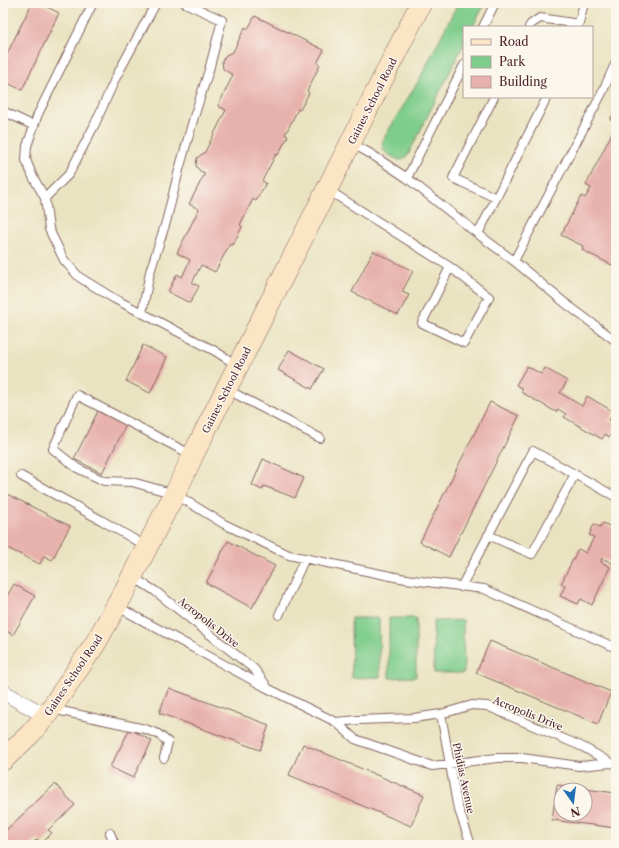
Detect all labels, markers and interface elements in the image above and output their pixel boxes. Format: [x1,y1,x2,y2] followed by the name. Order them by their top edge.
[463,26,593,98] legend
[499,34,529,49] text: Road
[499,54,526,69] text: Park
[345,56,400,147] street label: Gaines School Road
[499,74,547,89] text: Building
[199,345,254,436] street label: Gaines School Road
[175,594,242,651] street label: Acropolis Drive
[41,632,105,718] street label: Gaines School Road
[490,693,565,734] street label: Acropolis Drive
[450,741,477,815] street label: Phidias Avenue
[553,782,593,822] north arrow
[569,804,582,820] text: N

